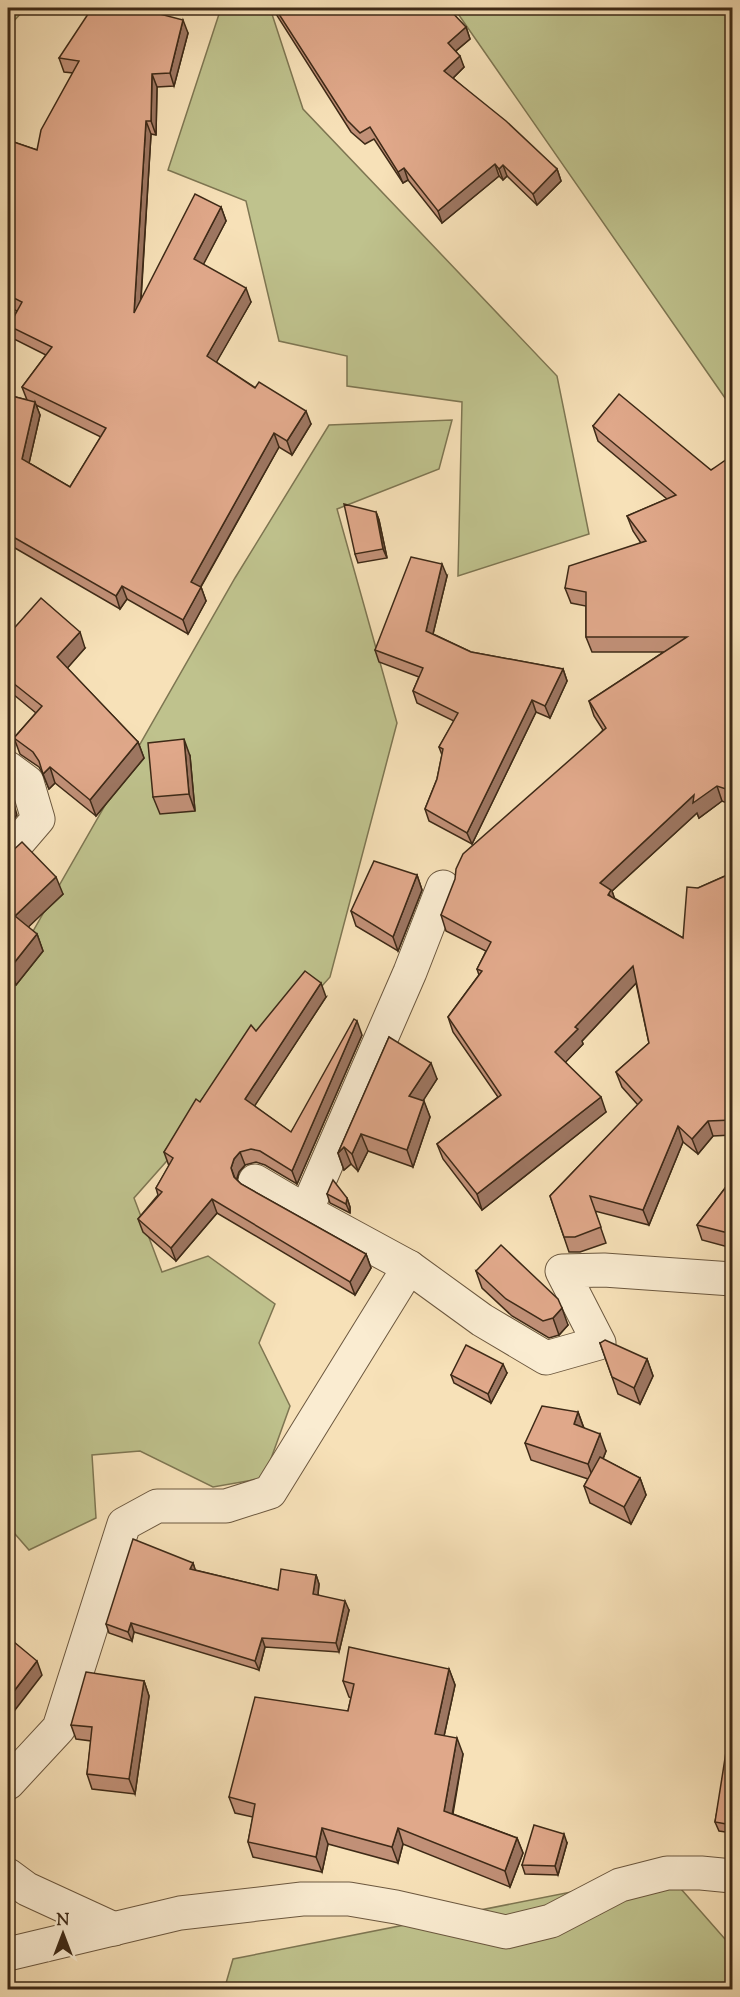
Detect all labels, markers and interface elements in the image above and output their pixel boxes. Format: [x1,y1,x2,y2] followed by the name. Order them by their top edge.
[33,1904,93,1964] north arrow
[57,1910,70,1933] text: N

